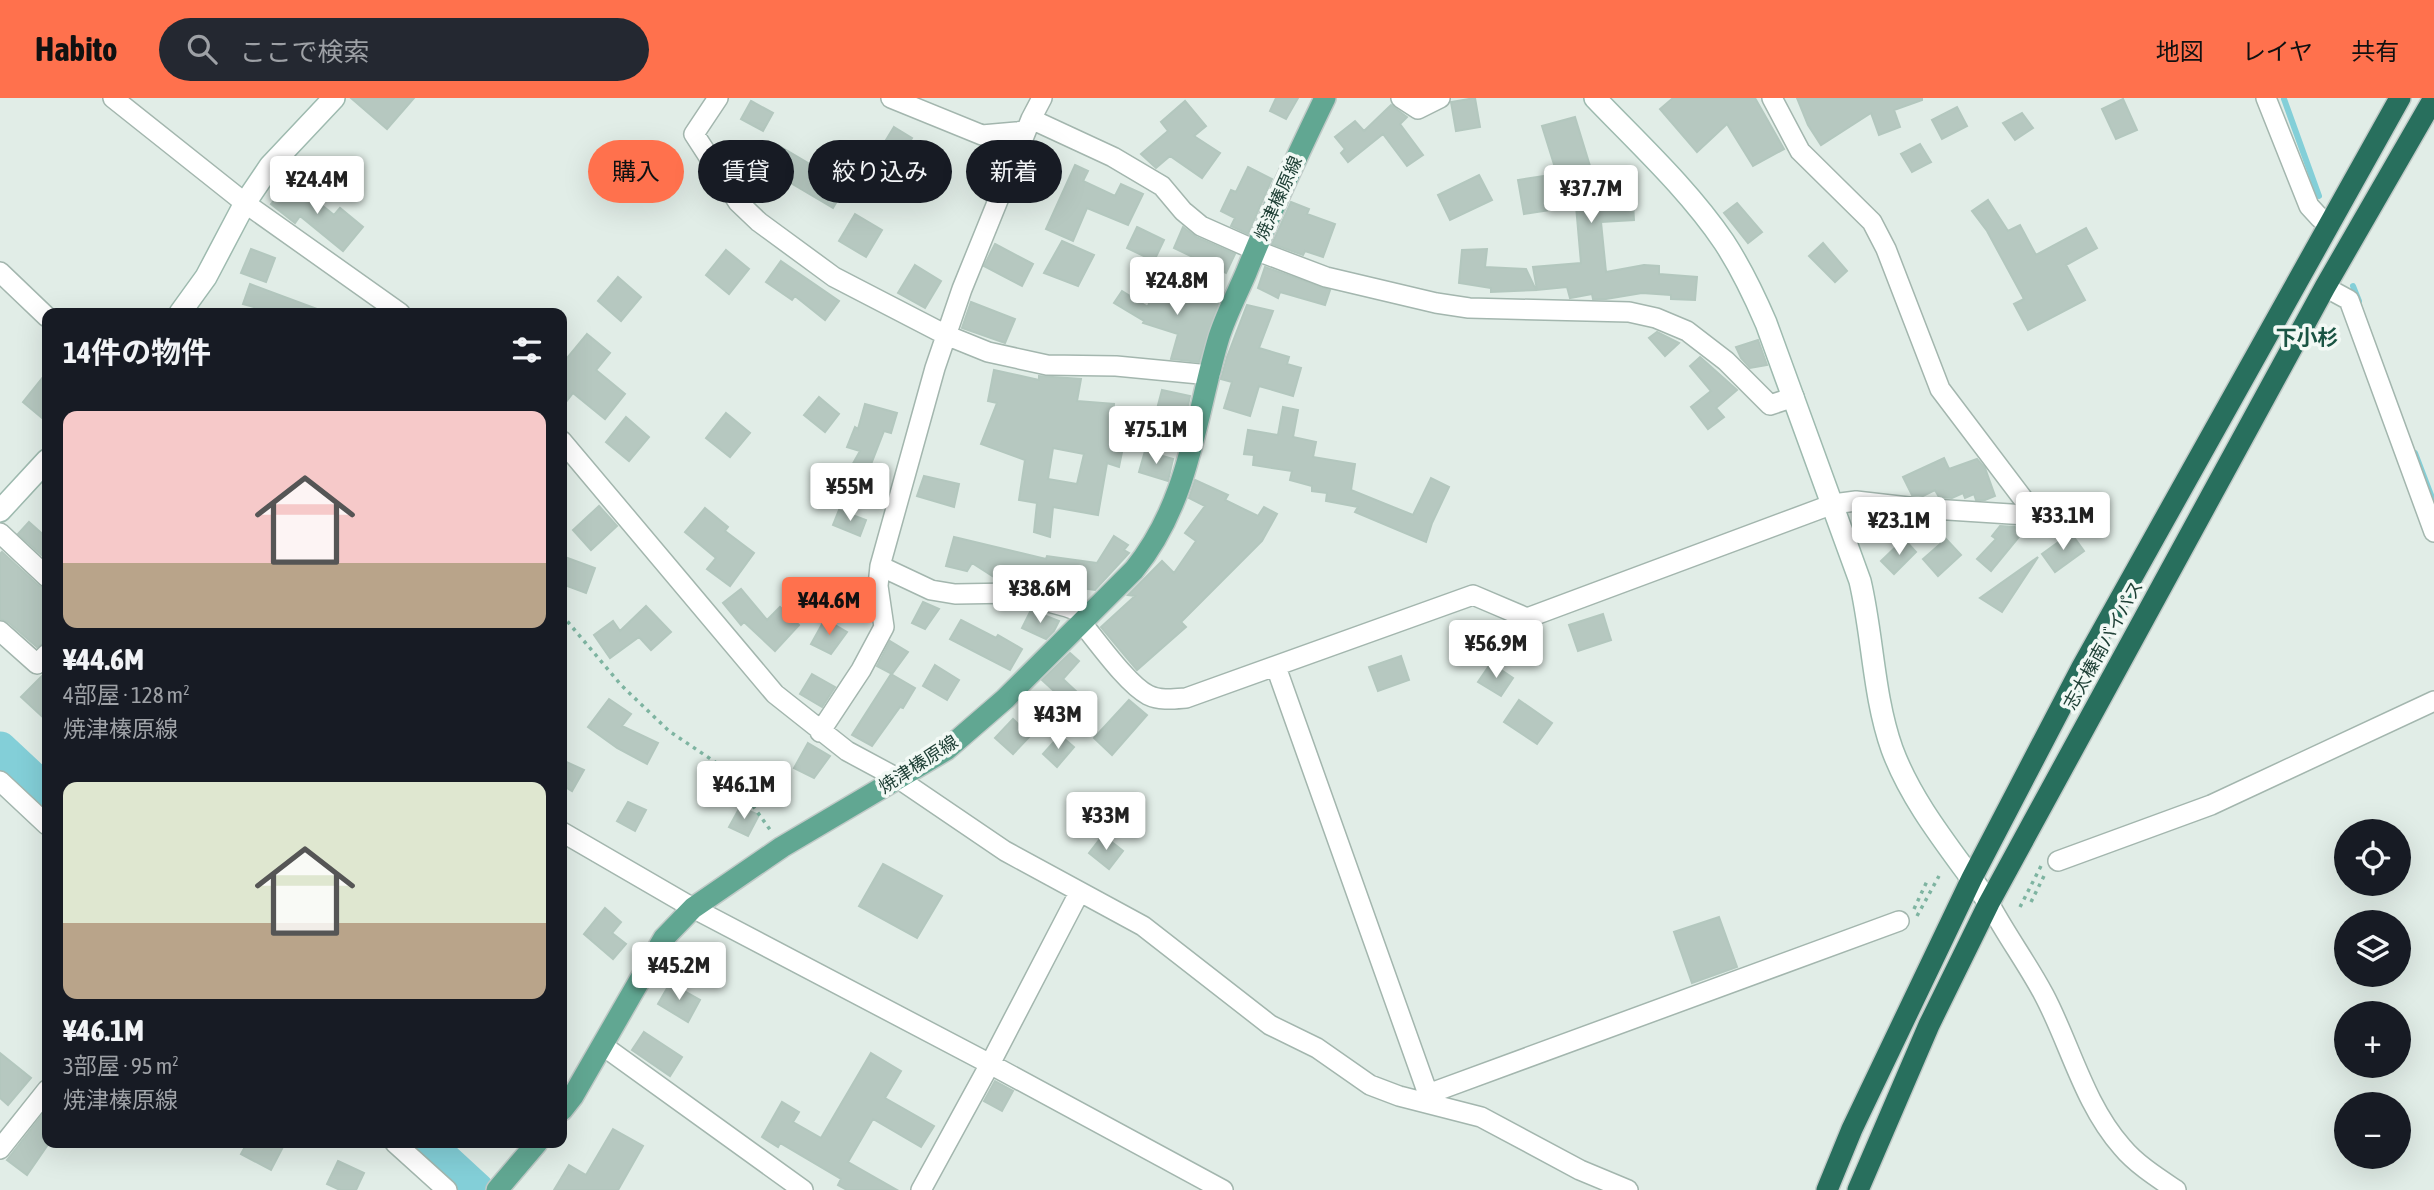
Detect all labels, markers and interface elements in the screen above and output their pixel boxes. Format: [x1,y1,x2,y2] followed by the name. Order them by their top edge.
[159,18,649,81] search box
[35,30,117,68] text: Habito
[183,30,221,68] icon: search
[239,37,369,67] text: ここで検索
[2156,38,2204,65] text: 地図
[2242,38,2313,65] text: レイヤ
[2351,38,2399,65] text: 共有
[588,140,684,203] chip: 購入
[698,140,794,203] chip: 賃貸
[808,140,952,203] chip: 絞り込み
[966,140,1062,203] chip: 新着
[1250,153,1306,243] street label: 焼津榛原線
[260,156,374,216] pin: ¥24.4M
[286,166,348,192] text: ¥24.4M
[1534,166,1648,225] pin: ¥37.7M
[1560,175,1622,201] text: ¥37.7M
[1120,258,1234,317] pin: ¥24.8M
[1146,267,1208,293] text: ¥24.8M
[2276,325,2339,349] district label: 下小杉
[508,331,546,369] icon: filters
[63,335,211,369] text: 14件の物件
[1099,406,1213,466] pin: ¥75.1M
[1125,416,1187,442] text: ¥75.1M
[242,457,368,583] icon: home
[809,464,891,523] pin: ¥55M
[826,473,874,499] text: ¥55M
[2006,492,2120,552] pin: ¥33.1M
[1842,498,1956,557] pin: ¥23.1M
[2032,502,2094,528] text: ¥33.1M
[1868,507,1930,533] text: ¥23.1M
[983,566,1097,625] pin: ¥38.6M
[1009,575,1071,601] text: ¥38.6M
[2059,577,2147,713] street label: 志太榛南バイパス
[772,578,886,637] pin: ¥44.6M
[798,587,860,613] text: ¥44.6M
[1439,620,1553,680] pin: ¥56.9M
[1465,630,1527,656] text: ¥56.9M
[63,642,144,676] text: ¥44.6M
[63,682,190,708] text: 4部屋 · 128 m²
[1017,692,1099,751] pin: ¥43M
[1034,701,1082,727] text: ¥43M
[63,716,178,742] text: 焼津榛原線
[875,731,961,797] street label: 焼津榛原線
[687,762,801,821] pin: ¥46.1M
[713,771,775,797] text: ¥46.1M
[1065,792,1147,852] pin: ¥33M
[1082,802,1130,828] text: ¥33M
[2334,819,2411,1169] map controls
[2334,819,2411,896] button: locate
[242,828,368,954] icon: home
[2334,910,2411,987] button: layers
[622,942,736,1002] pin: ¥45.2M
[648,952,710,978] text: ¥45.2M
[2334,1001,2411,1078] button: +
[63,1013,144,1047] text: ¥46.1M
[63,1053,179,1079] text: 3部屋 · 95 m²
[63,1087,178,1113] text: 焼津榛原線
[2334,1092,2411,1169] button: −

